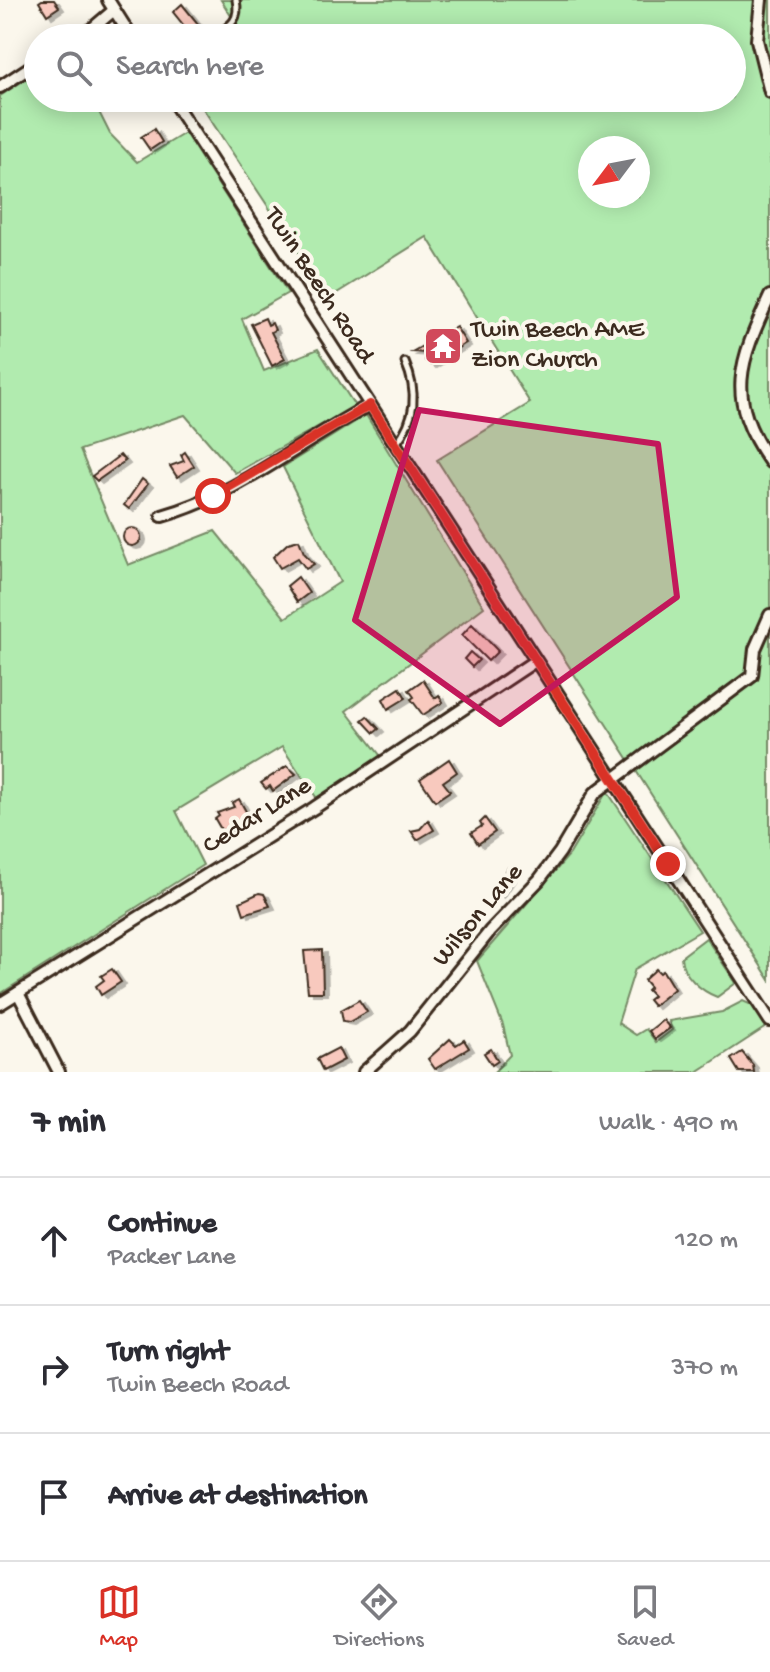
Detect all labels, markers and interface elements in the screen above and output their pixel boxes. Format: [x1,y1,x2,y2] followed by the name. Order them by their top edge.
[24,24,746,112] search box
[52,46,96,90] icon: search
[116,51,264,86] text: Search here
[578,136,650,208] north arrow
[255,200,381,371] street label: Twin Beech Road
[469,316,645,377] place label: Twin Beech AME Zion Church
[422,325,464,367] temple icon: Twin Beech AME Zion Church
[195,478,231,514] route start
[198,771,319,863] street label: Cedar Lane
[650,846,686,882] route end
[427,858,531,974] street label: Wilson Lane
[32,1104,105,1144] text: 7 min
[599,1109,738,1140] text: Walk · 490 m
[108,1208,217,1243] text: Continue
[32,1219,76,1263] icon: ahead
[675,1226,738,1257] text: 120 m
[108,1243,236,1274] text: Packer Lane
[108,1336,228,1371] text: Turn right
[32,1347,76,1391] icon: right
[672,1354,738,1385] text: 370 m
[108,1371,288,1402] text: Twin Beech Road
[32,1475,76,1519] icon: arrive
[108,1480,368,1515] text: Arrive at destination
[97,1580,141,1654] tab: Map
[334,1580,424,1654] tab: Directions
[617,1580,673,1654] tab: Saved

